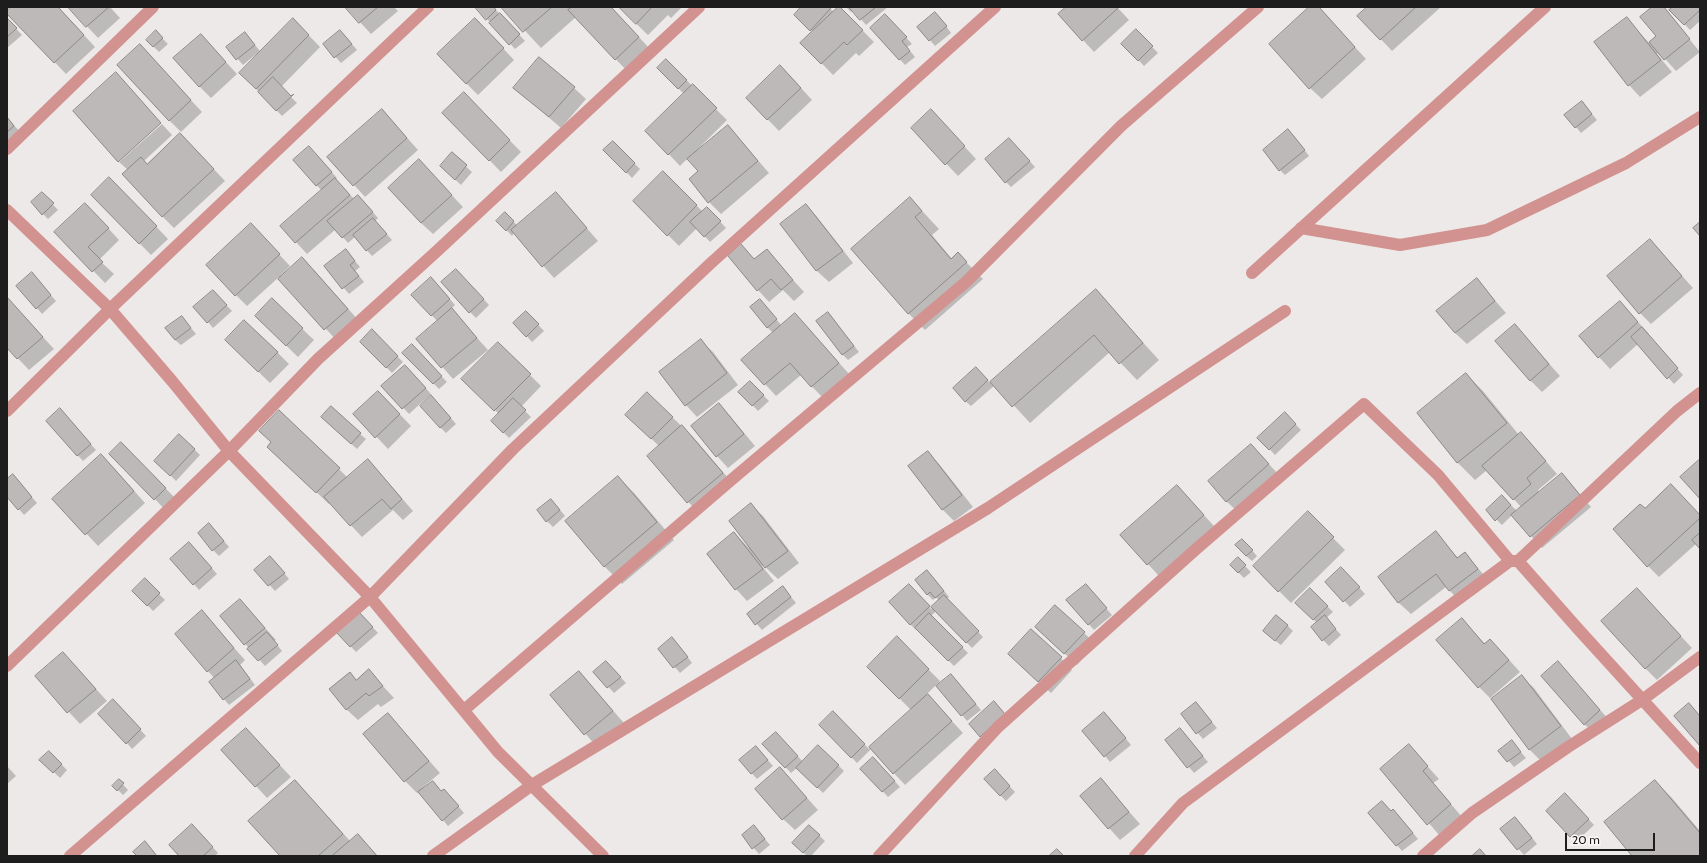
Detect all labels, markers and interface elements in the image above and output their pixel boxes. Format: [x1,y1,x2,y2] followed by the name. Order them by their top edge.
[1567,825,1657,851] scale bar
[1572,832,1600,847] text: 20 m

